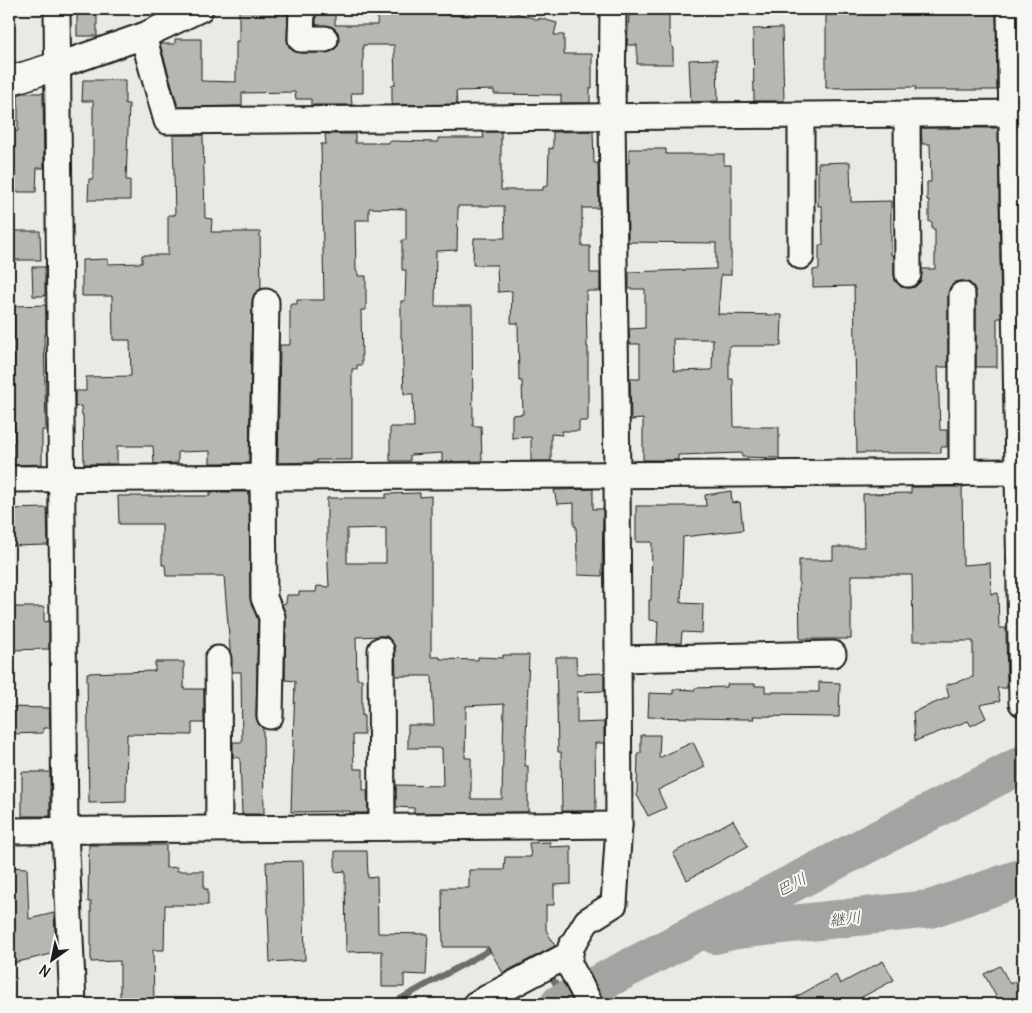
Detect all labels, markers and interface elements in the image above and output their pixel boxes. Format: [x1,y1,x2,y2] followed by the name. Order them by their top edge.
[772,868,810,900] water label: 巴川
[828,906,862,930] water label: 継川
[28,936,78,986] north arrow
[36,961,54,981] text: N

